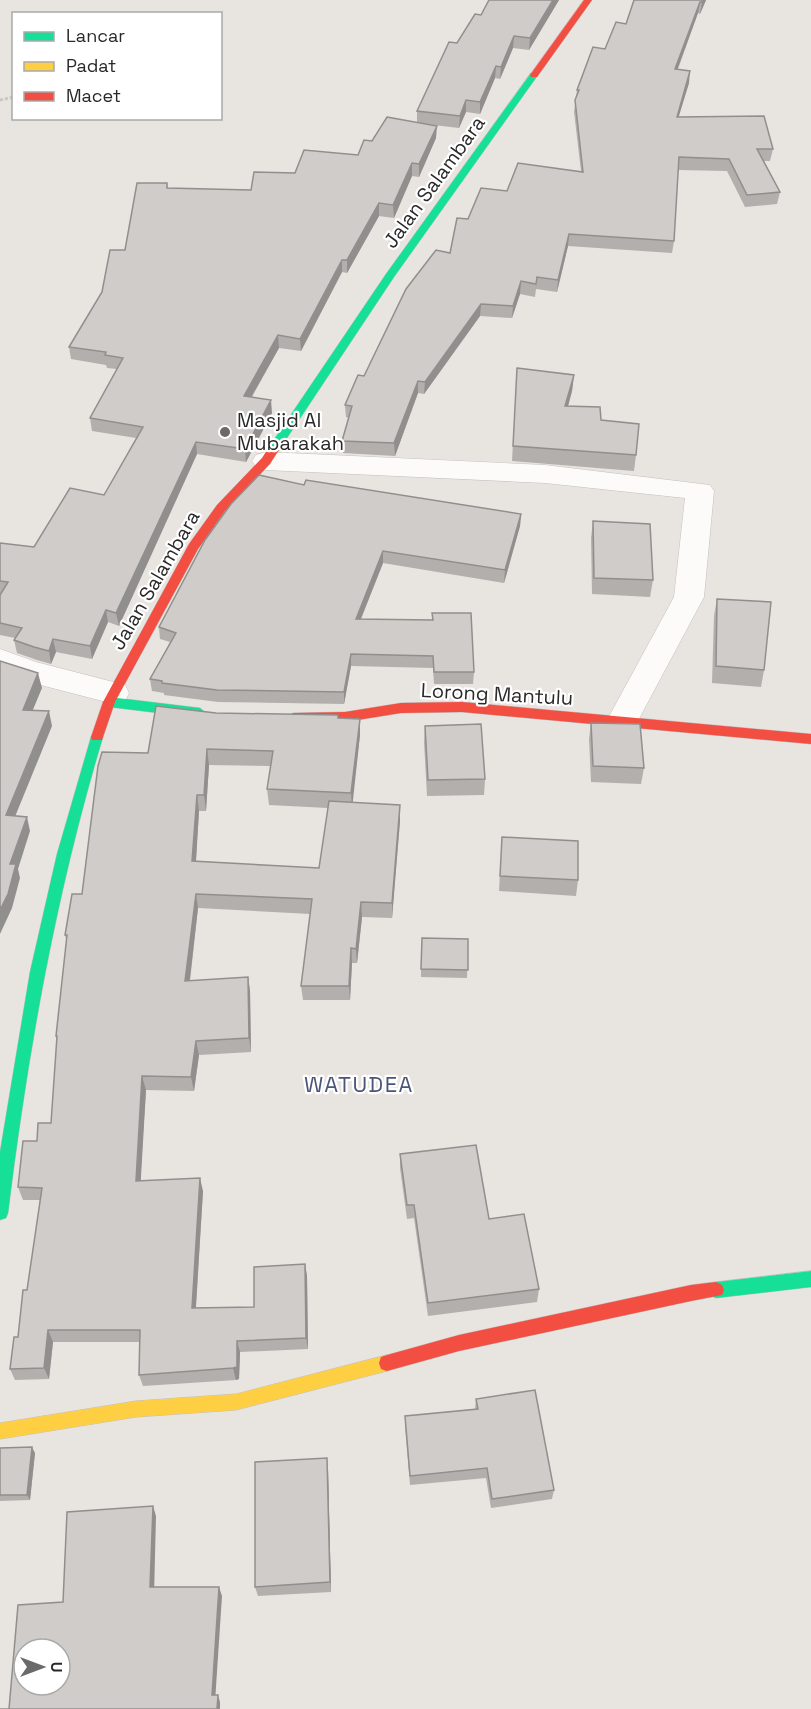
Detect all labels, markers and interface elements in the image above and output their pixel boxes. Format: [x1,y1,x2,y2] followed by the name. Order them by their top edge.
[12,12,222,120] legend
[66,24,125,47] text: Lancar
[66,54,116,77] text: Padat
[66,84,121,107] text: Macet
[377,111,491,253] street label: Jalan Salambara
[237,407,344,456] place label: Masjid Al Mubarakah
[218,425,232,439] marker: Masjid Al Mubarakah
[104,505,206,655] street label: Jalan Salambara
[420,677,574,711] street label: Lorong Mantulu
[304,1070,414,1098] district label: WATUDEA
[12,1637,72,1697] north arrow
[46,1662,67,1672] text: U

